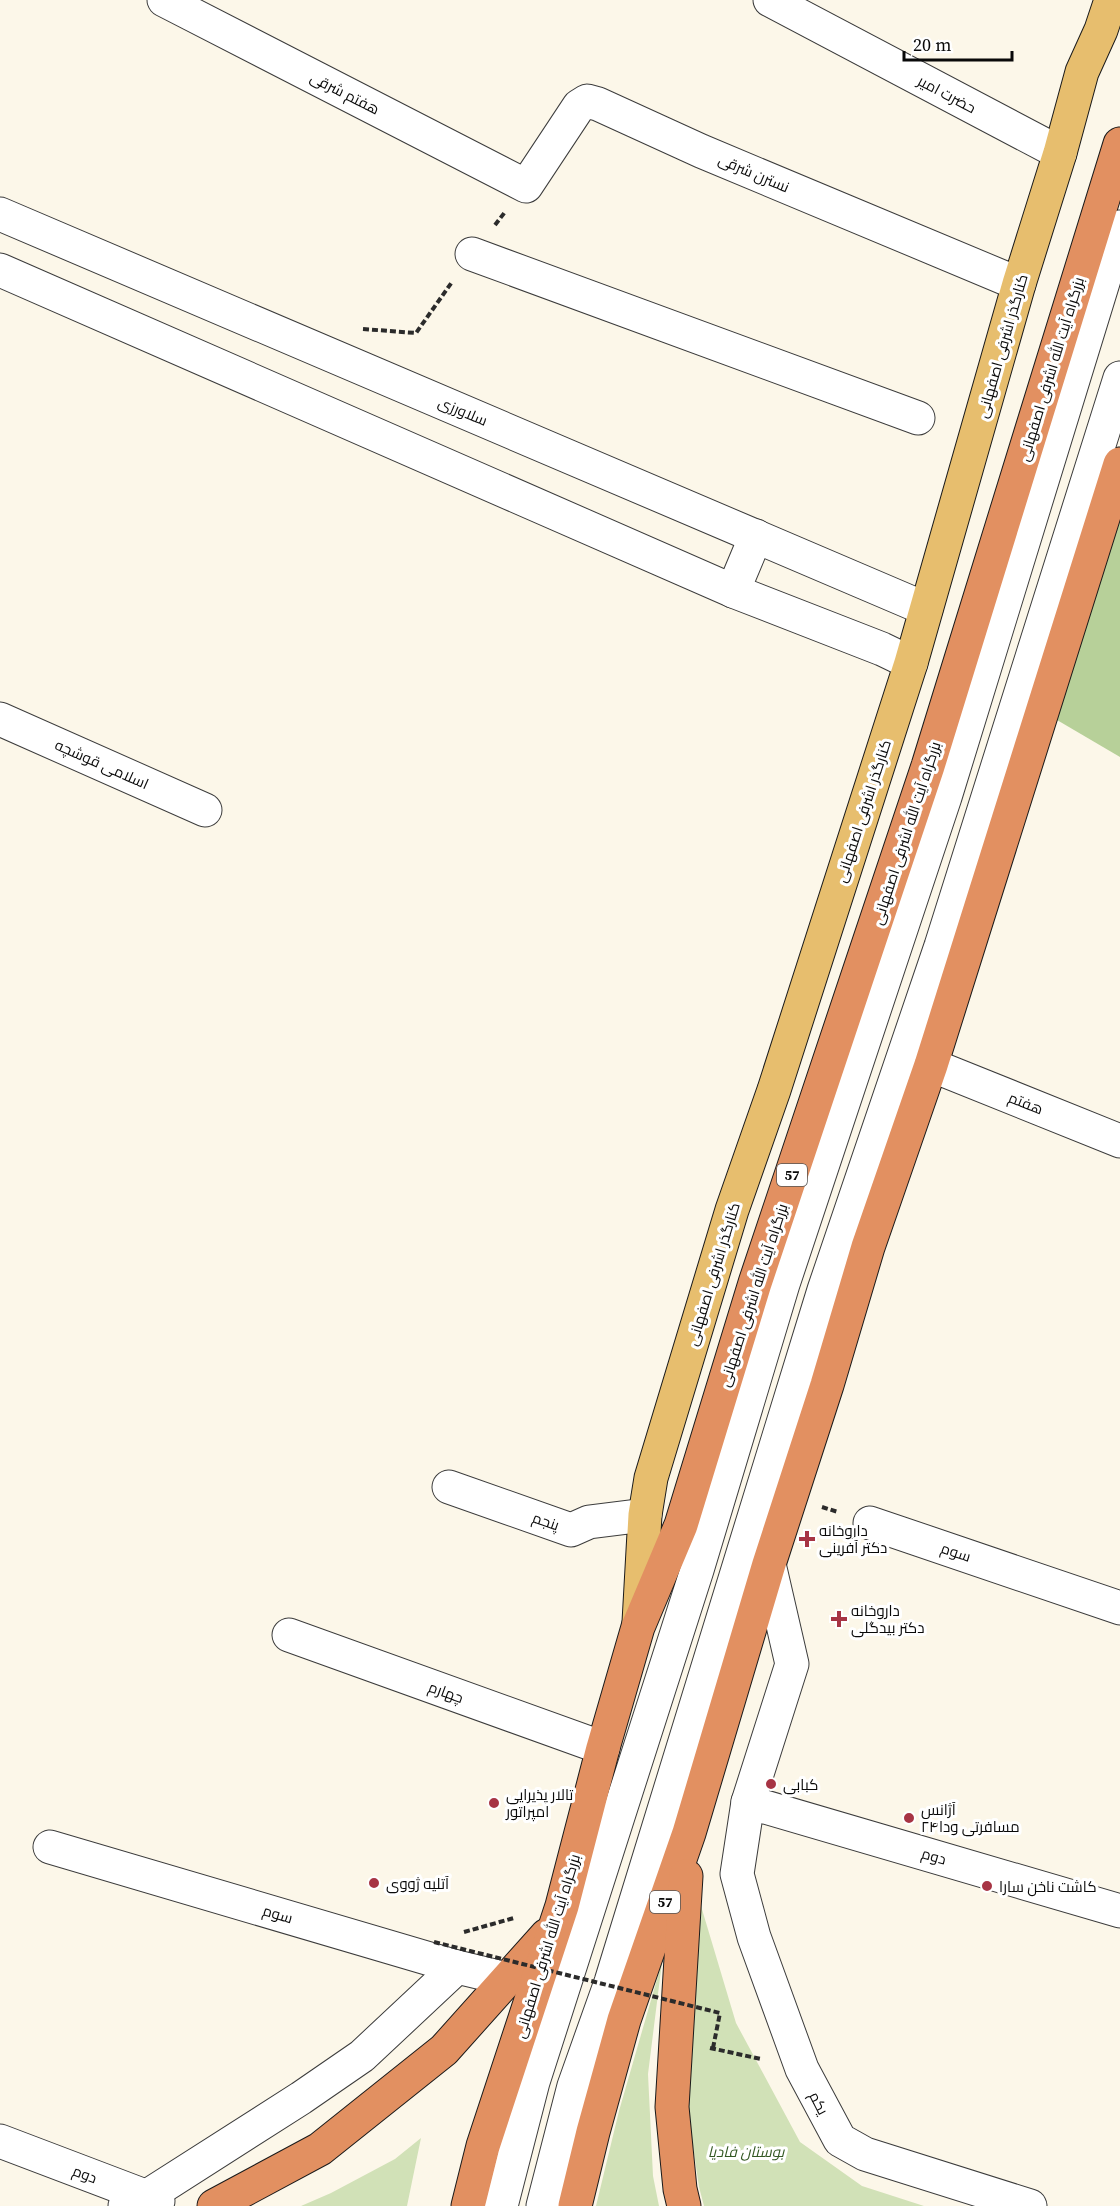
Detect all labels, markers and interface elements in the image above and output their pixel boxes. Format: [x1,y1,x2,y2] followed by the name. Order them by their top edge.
[904,24,1012,62] scale bar
[913,32,951,57] text: 20 m
[307,67,383,119] street label: هفتم شرقی
[913,69,980,118] street label: حضرت امیر
[715,149,793,197] street label: نسترن شرقی
[971,272,1033,420] street label: کنارگذر اشرفی اصفهانی
[1013,274,1089,464] street label: بزرگراه آیت الله اشرفی اصفهانی
[435,391,491,431] street label: سلاورزی
[52,734,152,794] street label: اسلامی قوشچه
[830,737,896,885] street label: کنارگذر اشرفی اصفهانی
[866,739,946,927] street label: بزرگراه آیت الله اشرفی اصفهانی
[1005,1087,1047,1119] street label: هفتم
[777,1164,807,1186] road number: 57
[681,1200,745,1348] street label: کنارگذر اشرفی اصفهانی
[713,1201,793,1389] street label: بزرگراه آیت الله اشرفی اصفهانی
[530,1507,562,1535] street label: پنجم
[819,1520,887,1558] place label: داروخانه دکتر آفرینی
[800,1532,814,1546] marker: داروخانه دکتر آفرینی
[938,1537,974,1567] street label: سوم
[851,1600,924,1638] place label: داروخانه دکتر بیدگلی
[832,1612,846,1626] marker: داروخانه دکتر بیدگلی
[425,1676,467,1708] street label: چهارم
[783,1774,818,1795] place label: کبابی
[764,1777,778,1791] marker: کبابی
[505,1784,573,1822] place label: تالار پذیرایی امپراتور
[487,1796,501,1810] marker: تالار پذیرایی امپراتور
[921,1799,1020,1837] place label: آژانس مسافرتی ودا۲۴
[902,1811,916,1825] marker: آژانس مسافرتی ودا۲۴
[919,1842,949,1870] street label: دوم
[509,1851,585,2041] street label: بزرگراه آیت الله اشرفی اصفهانی
[386,1873,449,1894] place label: آتلیه ژووی
[367,1876,381,1890] marker: آتلیه ژووی
[999,1876,1097,1897] place label: کاشت ناخن سارا
[980,1879,994,1893] marker: کاشت ناخن سارا
[650,1891,680,1913] road number: 57
[260,1900,296,1928] street label: سوم
[804,2088,834,2118] street label: یکم
[708,2141,785,2162] park label: بوستان فادیا
[70,2160,100,2188] street label: دوم

